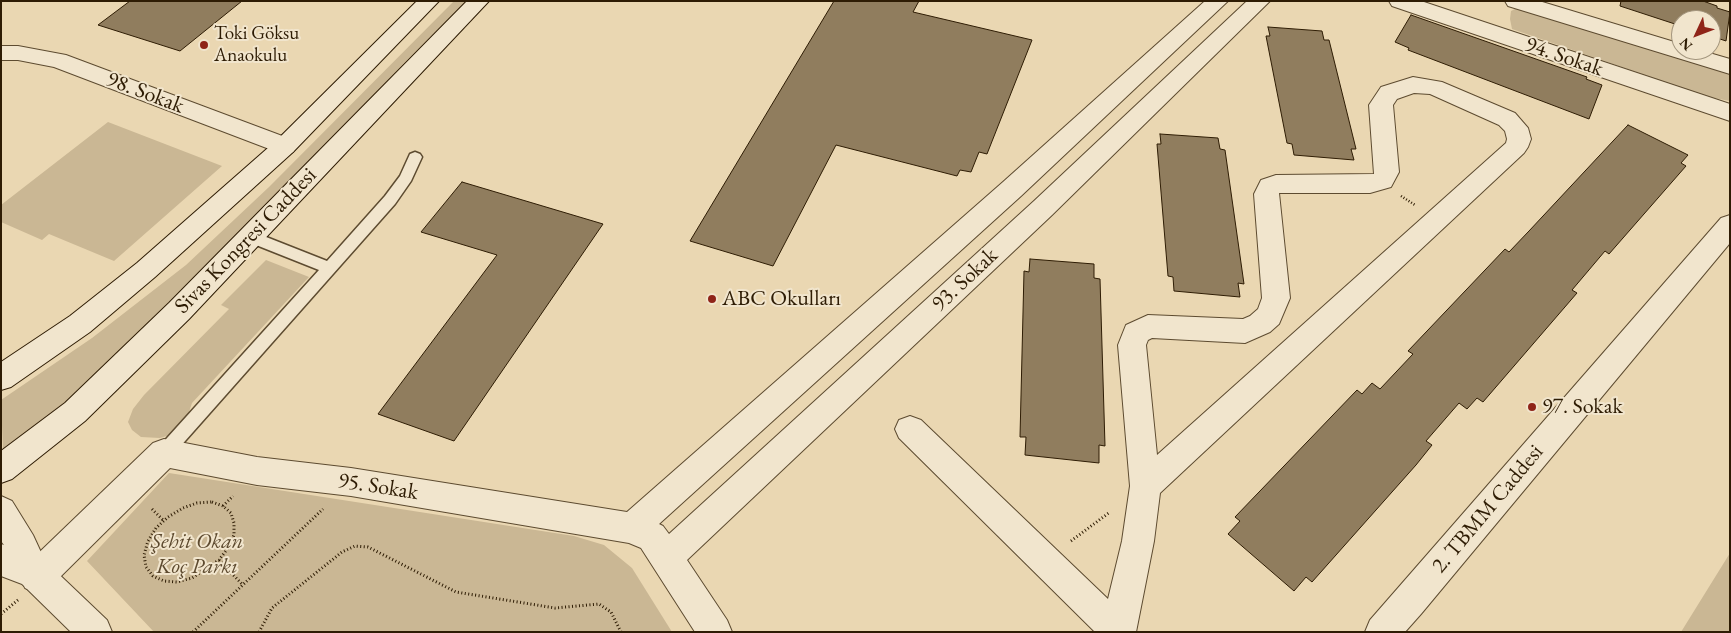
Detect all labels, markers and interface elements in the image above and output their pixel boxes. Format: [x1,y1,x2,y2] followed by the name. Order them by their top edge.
[1671,10,1721,60] north arrow
[214,23,299,67] place label: Toki Göksu Anaokulu
[1522,31,1606,83] street label: 94. Sokak
[1675,34,1696,55] text: N
[198,39,210,51] marker: Toki Göksu Anaokulu
[103,66,187,120] street label: 98. Sokak
[170,162,322,320] street label: Sivas Kongresi Caddesi
[926,243,1004,317] street label: 93. Sokak
[722,286,841,312] place label: ABC Okulları
[706,293,718,305] marker: ABC Okulları
[1542,394,1623,420] place label: 97. Sokak
[1526,401,1538,413] marker: 97. Sokak
[1427,439,1549,579] street label: 2. TBMM Caddesi
[336,468,420,506] street label: 95. Sokak
[151,529,243,580] park label: Şehit Okan Koç Parkı

